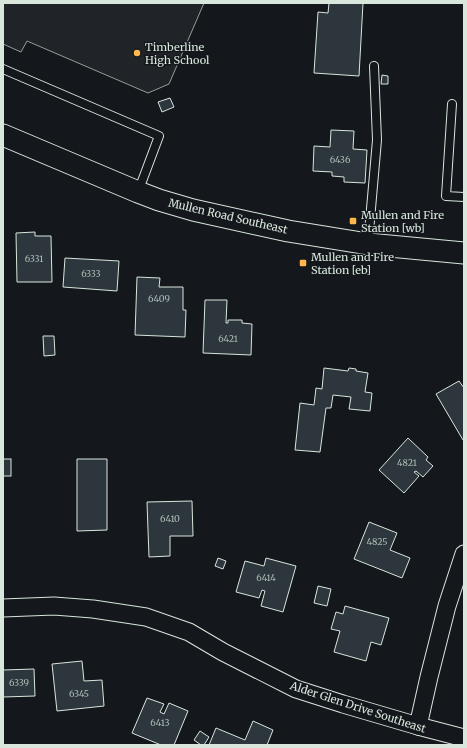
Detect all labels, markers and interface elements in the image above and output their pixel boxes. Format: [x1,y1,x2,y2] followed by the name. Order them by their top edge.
[145,40,210,67] place label: Timberline High School
[132,48,142,58] marker: Timberline High School
[330,154,351,165] house number: 6436
[167,195,290,237] street label: Mullen Road Southeast
[361,208,444,235] place label: Mullen and Fire Station [wb]
[348,216,358,226] marker: Mullen and Fire Station [wb]
[311,250,394,277] place label: Mullen and Fire Station [eb]
[25,253,43,264] house number: 6331
[298,258,308,268] marker: Mullen and Fire Station [eb]
[81,268,101,279] house number: 6333
[148,293,170,304] house number: 6409
[218,333,238,344] house number: 6421
[397,457,417,468] house number: 4821
[160,513,180,524] house number: 6410
[367,536,388,547] house number: 4825
[256,572,276,583] house number: 6414
[9,677,29,688] house number: 6339
[287,678,428,736] street label: Alder Glen Drive Southeast
[69,688,89,699] house number: 6345
[150,717,170,728] house number: 6413

